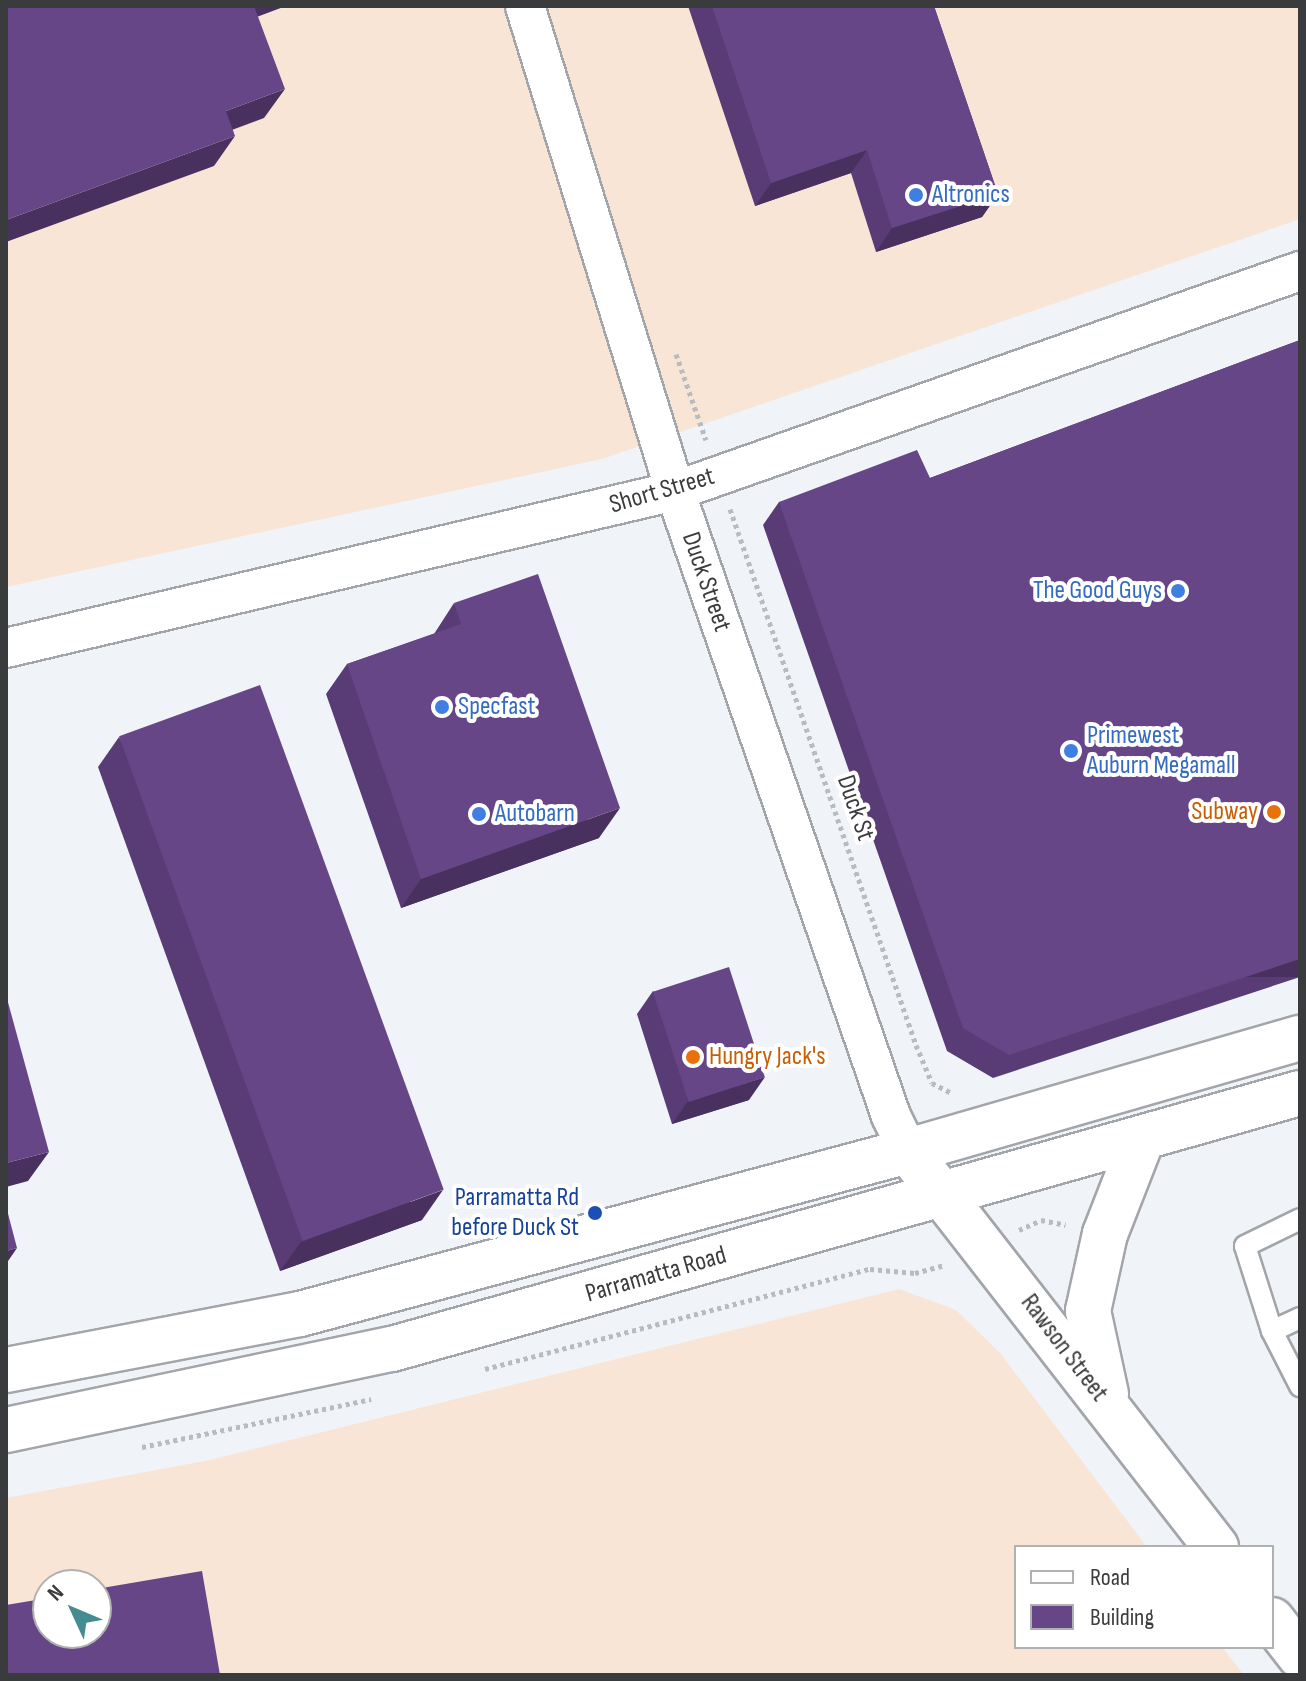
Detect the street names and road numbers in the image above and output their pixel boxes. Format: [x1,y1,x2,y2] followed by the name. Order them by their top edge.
[606,461,718,521] street label: Short Street
[674,528,738,636] street label: Duck Street
[829,771,881,845] street label: Duck St
[582,1240,730,1310] street label: Parramatta Road
[1014,1288,1114,1408] street label: Rawson Street

